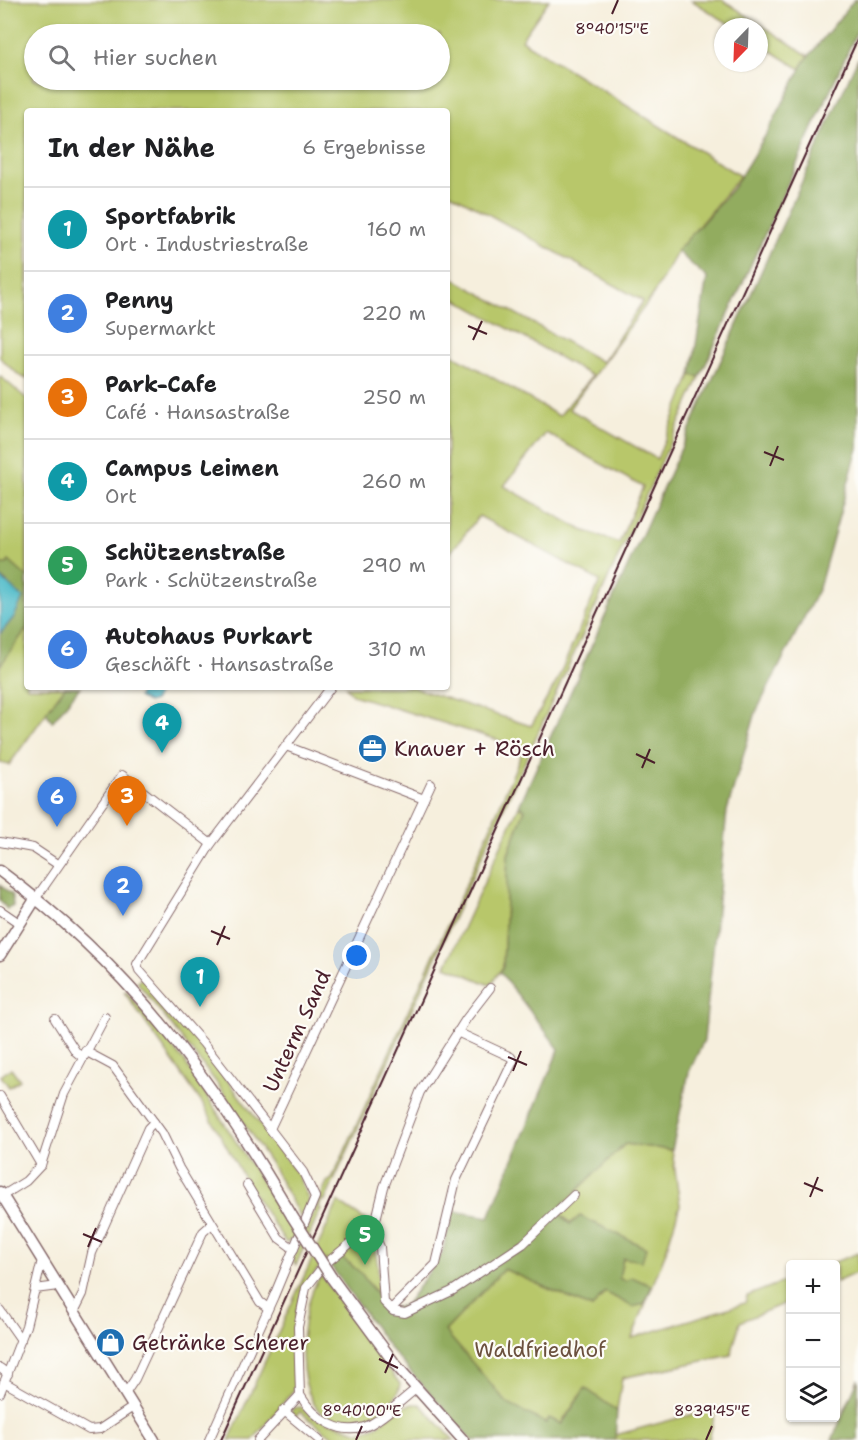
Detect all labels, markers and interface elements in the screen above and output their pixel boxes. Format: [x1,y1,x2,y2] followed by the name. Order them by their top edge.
[714,18,768,72] north arrow
[575,19,649,39] text: 8°40'15"E
[24,24,450,90] search box
[45,41,78,74] icon: search
[93,43,218,72] text: Hier suchen
[48,130,215,165] text: In der Nähe
[302,134,426,160] text: 6 Ergebnisse
[105,202,236,231] text: Sportfabrik
[63,216,72,242] text: 1
[367,216,426,242] text: 160 m
[105,231,309,257] text: Ort · Industriestraße
[105,286,173,315] text: Penny
[61,300,75,326] text: 2
[362,300,426,326] text: 220 m
[105,315,216,341] text: Supermarkt
[105,370,217,399] text: Park-Cafe
[61,384,75,410] text: 3
[362,384,426,410] text: 250 m
[105,399,290,425] text: Café · Hansastraße
[105,454,279,483] text: Campus Leimen
[61,468,75,494] text: 4
[361,468,426,494] text: 260 m
[105,483,137,509] text: Ort
[105,538,285,567] text: Schützenstraße
[61,552,74,578] text: 5
[361,552,426,578] text: 290 m
[105,567,318,593] text: Park · Schützenstraße
[105,622,312,651] text: Autohaus Purkart
[61,636,75,662] text: 6
[367,636,426,662] text: 310 m
[105,651,334,677] text: Geschäft · Hansastraße
[142,704,182,753] pin: 4
[357,733,389,765] office icon: Knauer + Rösch
[394,735,555,763] place label: Knauer + Rösch
[108,776,146,826] pin: 3
[38,778,76,827] pin: 6
[104,866,142,916] pin: 2
[342,941,371,970] your location
[180,958,220,1007] pin: 1
[256,965,338,1097] street label: Unterm Sand
[346,1216,385,1265] pin: 5
[786,1260,840,1422] map controls
[786,1260,840,1314] button: +
[786,1314,840,1368] button: −
[95,1327,127,1359] shop icon: Getränke Scherer
[132,1329,309,1357] place label: Getränke Scherer
[474,1336,606,1364] park label: Waldfriedhof
[786,1368,840,1422] button: layers
[322,1401,402,1421] text: 8°40'00"E
[674,1401,750,1421] text: 8°39'45"E

